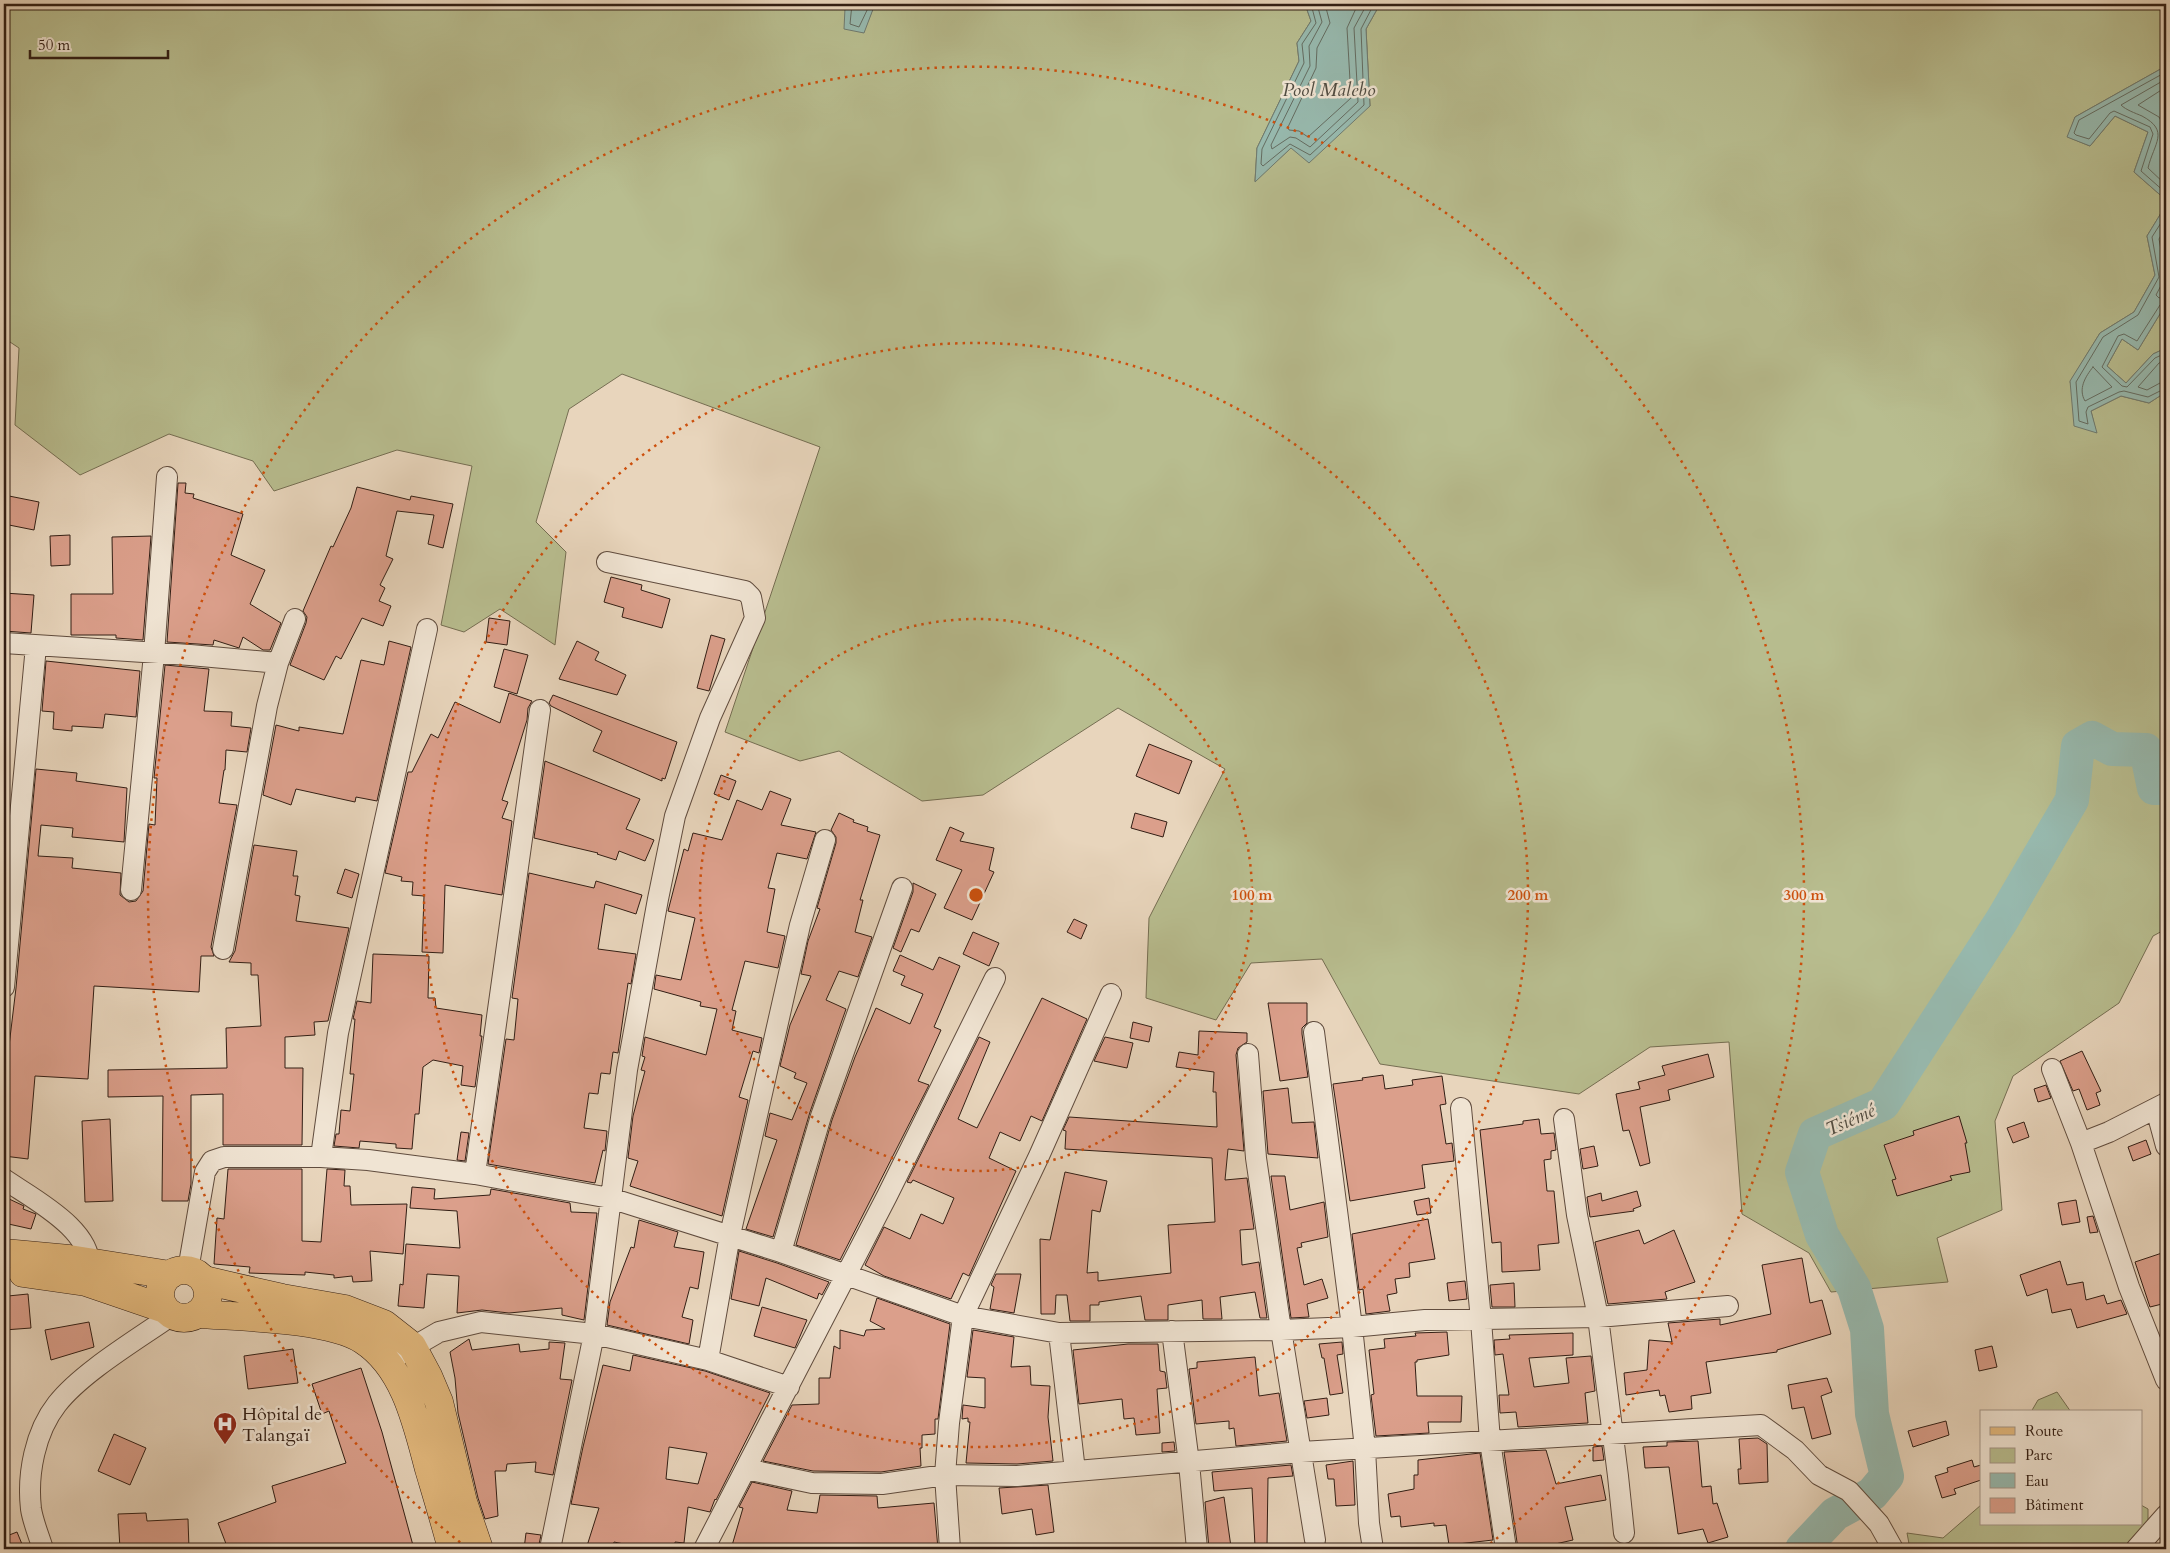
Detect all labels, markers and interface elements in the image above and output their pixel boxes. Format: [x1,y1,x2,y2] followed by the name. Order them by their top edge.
[30,28,168,60] scale bar
[38,35,70,55] text: 50 m
[1282,77,1376,103] water label: Pool Malebo
[1232,885,1273,905] text: 100 m
[1508,885,1549,905] text: 200 m
[1784,885,1825,905] text: 300 m
[967,886,985,904] centre of rings
[1821,1097,1881,1142] water label: Tsiémé
[242,1402,322,1448] place label: Hôpital de Talangaï
[1980,1410,2142,1526] legend
[212,1411,238,1445] hospital icon: Hôpital de Talangaï
[2025,1421,2063,1441] text: Route
[2025,1445,2053,1465] text: Parc
[2025,1471,2049,1491] text: Eau
[2025,1495,2084,1515] text: Bâtiment

